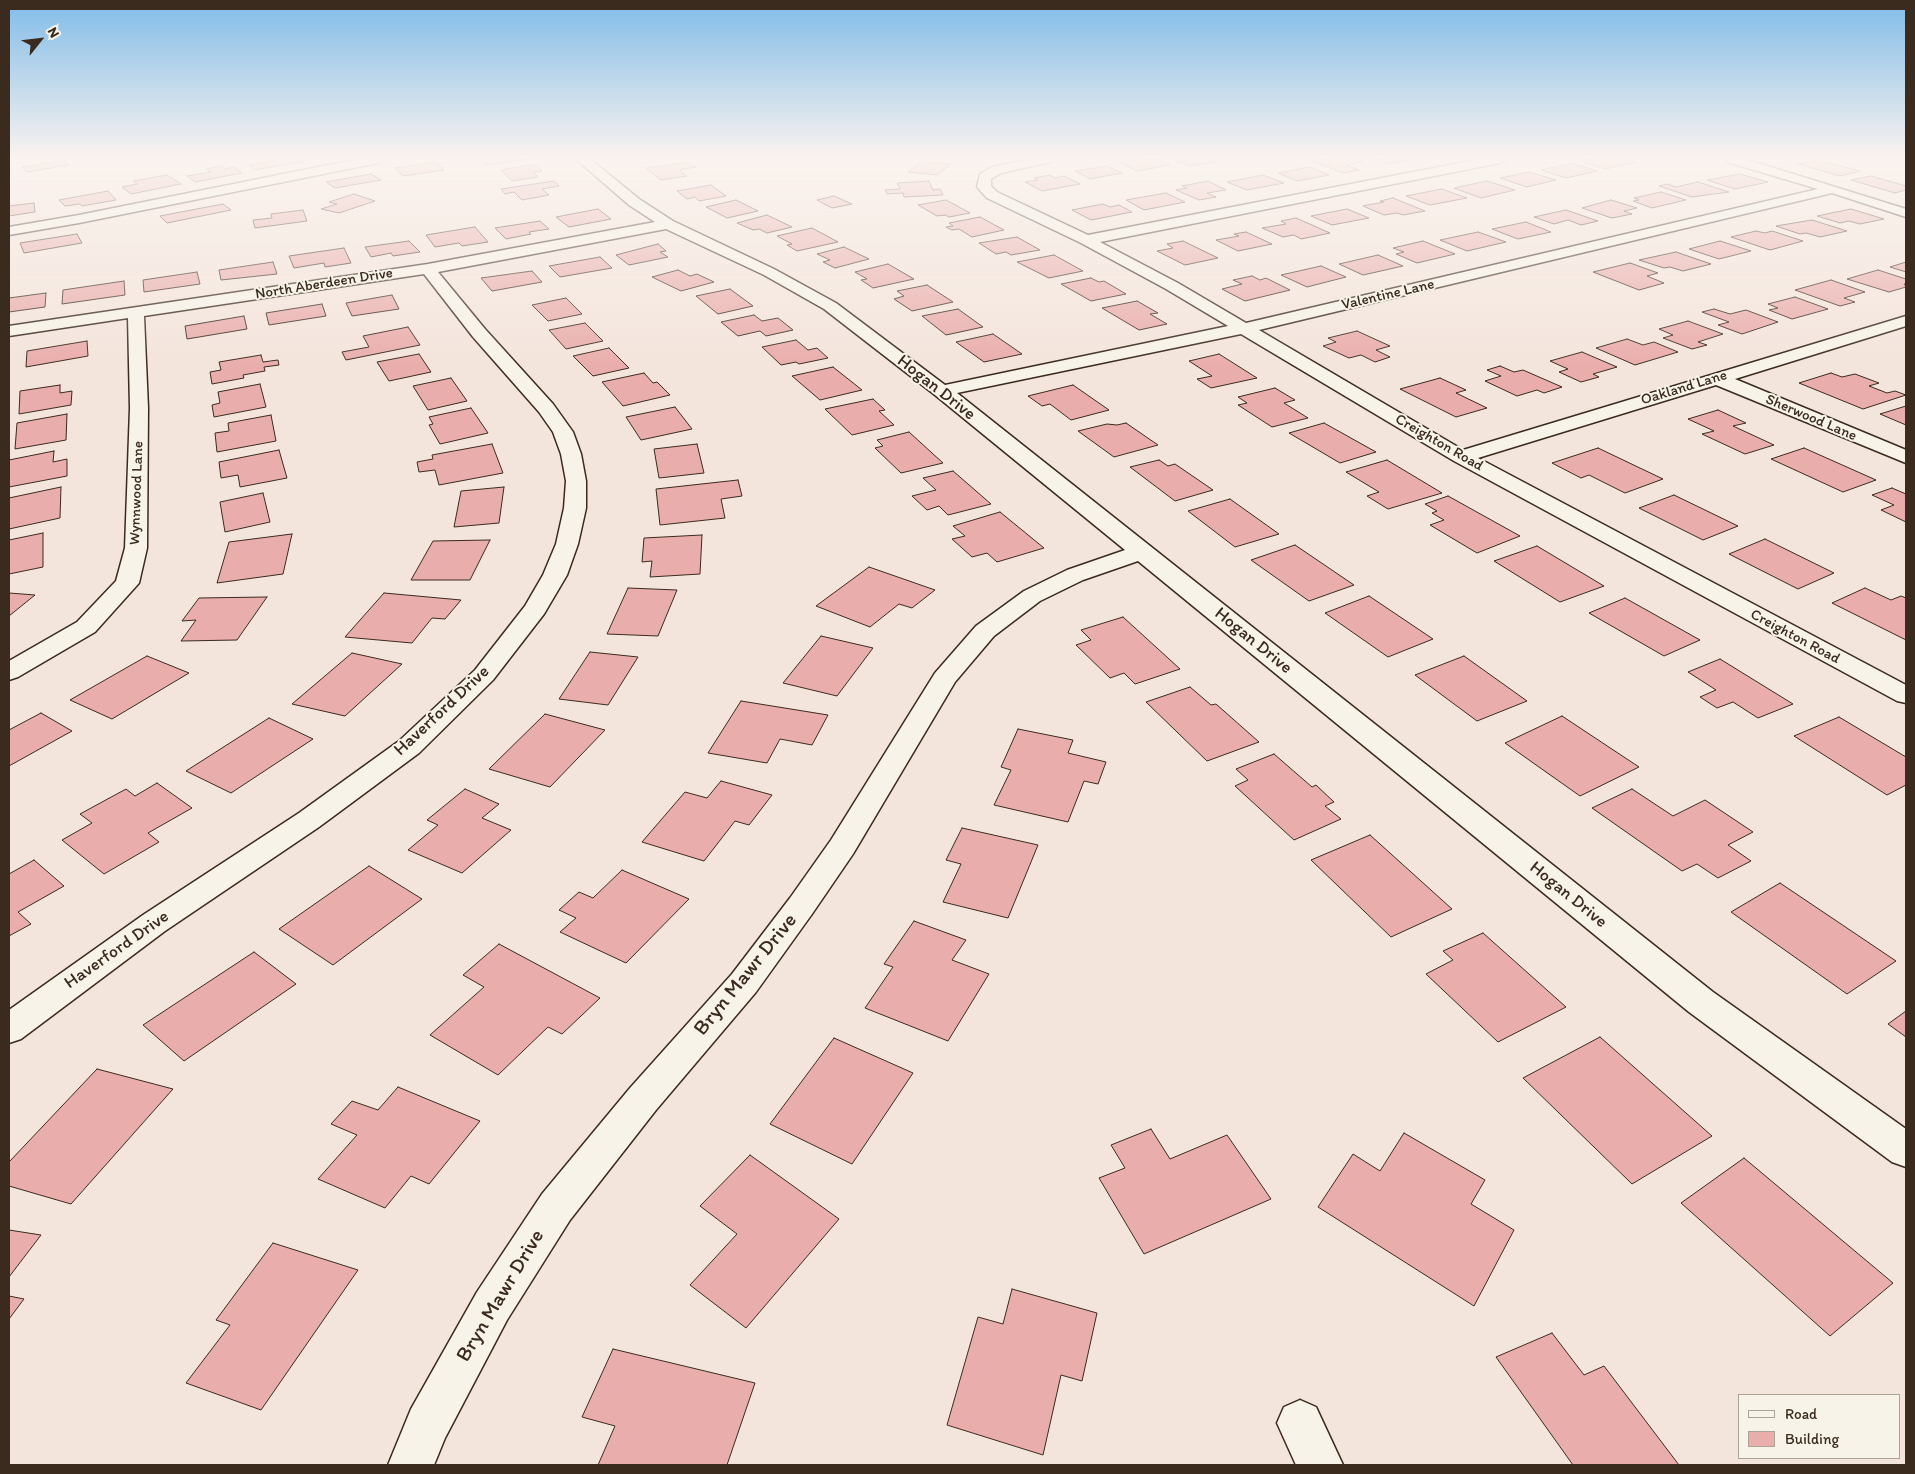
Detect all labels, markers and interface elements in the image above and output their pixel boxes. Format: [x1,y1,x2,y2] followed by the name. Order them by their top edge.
[15,15,65,65] north arrow
[44,24,63,41] text: N
[254,264,394,304] street label: North Aberdeen Drive
[1340,276,1436,314] street label: Valentine Lane
[892,351,980,425] street label: Hogan Drive
[1639,366,1729,410] street label: Oakland Lane
[1763,391,1859,445] street label: Sherwood Lane
[1392,410,1486,476] street label: Creighton Road
[126,441,148,545] street label: Wynnwood Lane
[1210,603,1296,679] street label: Hogan Drive
[1747,606,1843,668] street label: Creighton Road
[390,661,494,761] street label: Haverford Drive
[1525,857,1611,933] street label: Hogan Drive
[61,906,173,994] street label: Haverford Drive
[689,909,803,1041] street label: Bryn Mawr Drive
[452,1225,550,1367] street label: Bryn Mawr Drive
[1738,1394,1900,1459] legend
[1785,1405,1817,1423] text: Road
[1785,1430,1839,1448] text: Building

